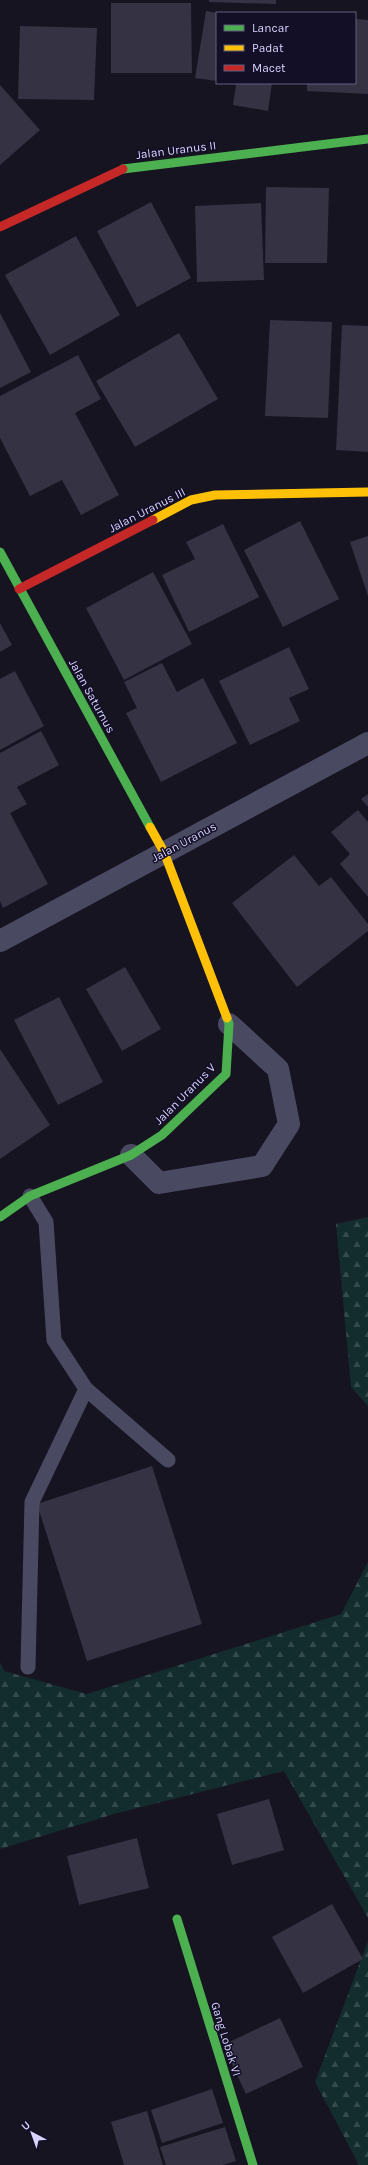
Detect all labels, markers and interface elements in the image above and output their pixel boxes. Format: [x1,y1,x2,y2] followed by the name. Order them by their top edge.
[216,12,356,84] legend
[252,21,289,35] text: Lancar
[252,41,284,55] text: Padat
[252,61,286,75] text: Macet
[135,138,217,162] street label: Jalan Uranus II
[106,485,188,535] street label: Jalan Uranus III
[66,657,118,735] street label: Jalan Saturnus
[149,819,219,865] street label: Jalan Uranus
[152,1060,219,1127] street label: Jalan Uranus V
[208,2000,244,2078] street label: Gang Lobak VI
[12,2113,52,2153] north arrow
[19,2118,33,2133] text: U

